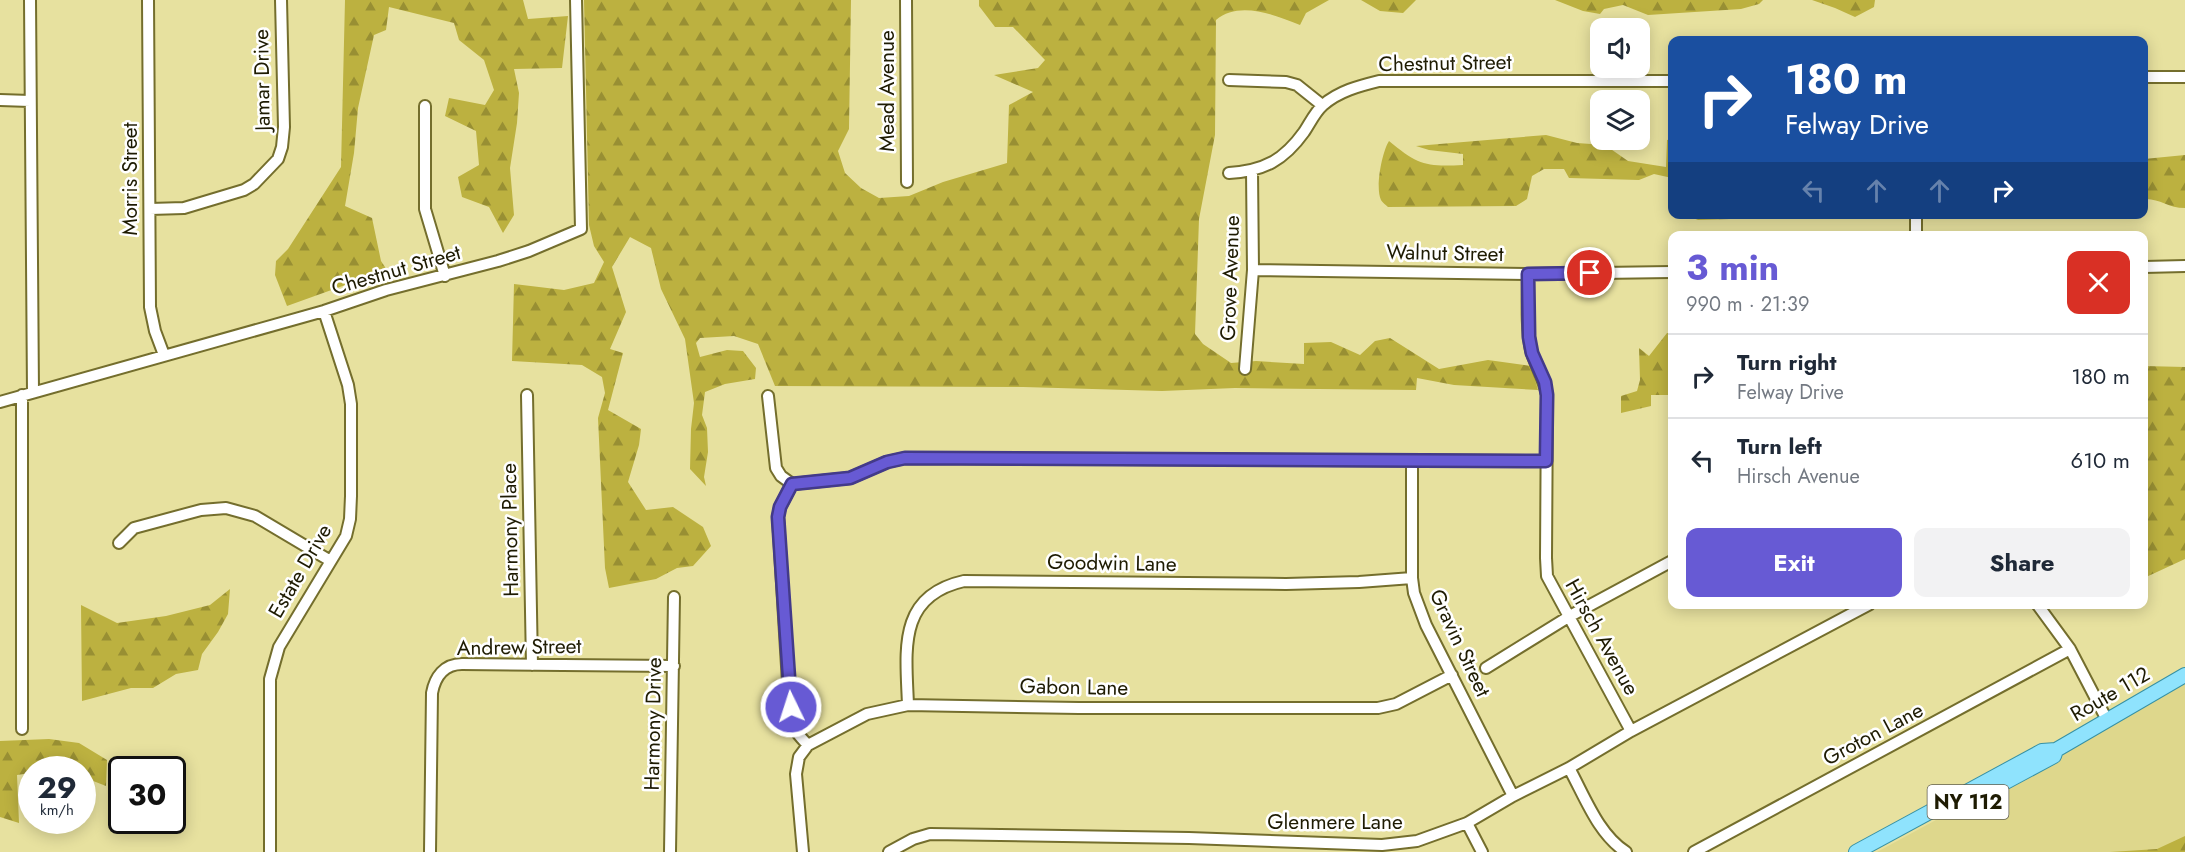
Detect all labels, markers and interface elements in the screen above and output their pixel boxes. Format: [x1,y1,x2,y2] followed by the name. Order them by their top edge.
[1590,18,1650,150] map controls
[1590,18,1650,78] button: sound
[246,29,278,134] street label: Jamar Drive
[872,30,902,152] street label: Mead Avenue
[1378,47,1512,79] street label: Chestnut Street
[1785,49,1908,110] text: 180 m
[1686,60,1764,138] icon: right
[1590,90,1650,150] button: layers
[1785,105,1929,144] text: Felway Drive
[115,122,145,236] street label: Morris Street
[1797,174,1830,207] icon: left
[1860,174,1893,207] icon: ahead
[1923,174,1956,207] icon: ahead
[1986,174,2019,207] icon: right
[1213,214,1247,341] street label: Grove Avenue
[328,237,464,303] street label: Chestnut Street
[1386,237,1504,269] street label: Walnut Street
[1686,241,1779,293] text: 3 min
[1564,247,1615,298] pin
[2067,251,2130,314] button: close
[1573,256,1606,289] icon: arrive
[1686,290,1809,319] text: 990 m · 21:39
[1737,346,1837,378] text: Turn right
[1686,360,1719,393] icon: right
[2071,360,2130,392] text: 180 m
[1737,378,1844,407] text: Felway Drive
[1737,430,1822,462] text: Turn left
[1686,444,1719,477] icon: left
[2070,444,2130,476] text: 610 m
[1737,462,1860,491] text: Hirsch Avenue
[494,463,526,597] street label: Harmony Place
[261,518,339,624] street label: Estate Drive
[1686,528,1902,597] button: Exit
[1914,528,2130,597] button: Share
[1047,547,1177,579] street label: Goodwin Lane
[1558,573,1646,701] street label: Hirsch Avenue
[1422,584,1498,702] street label: Gravin Street
[456,631,582,663] street label: Andrew Street
[637,657,669,791] street label: Harmony Drive
[2065,659,2155,729] street label: Route 112
[1019,671,1129,703] street label: Gabon Lane
[759,675,823,739] position arrow
[1817,695,1929,773] street label: Groton Lane
[108,756,186,834] speed limit sign: 30
[37,766,77,809] text: 29
[1928,785,2008,819] road number: NY 112
[40,799,74,821] text: km/h
[1267,807,1403,837] street label: Glenmere Lane

